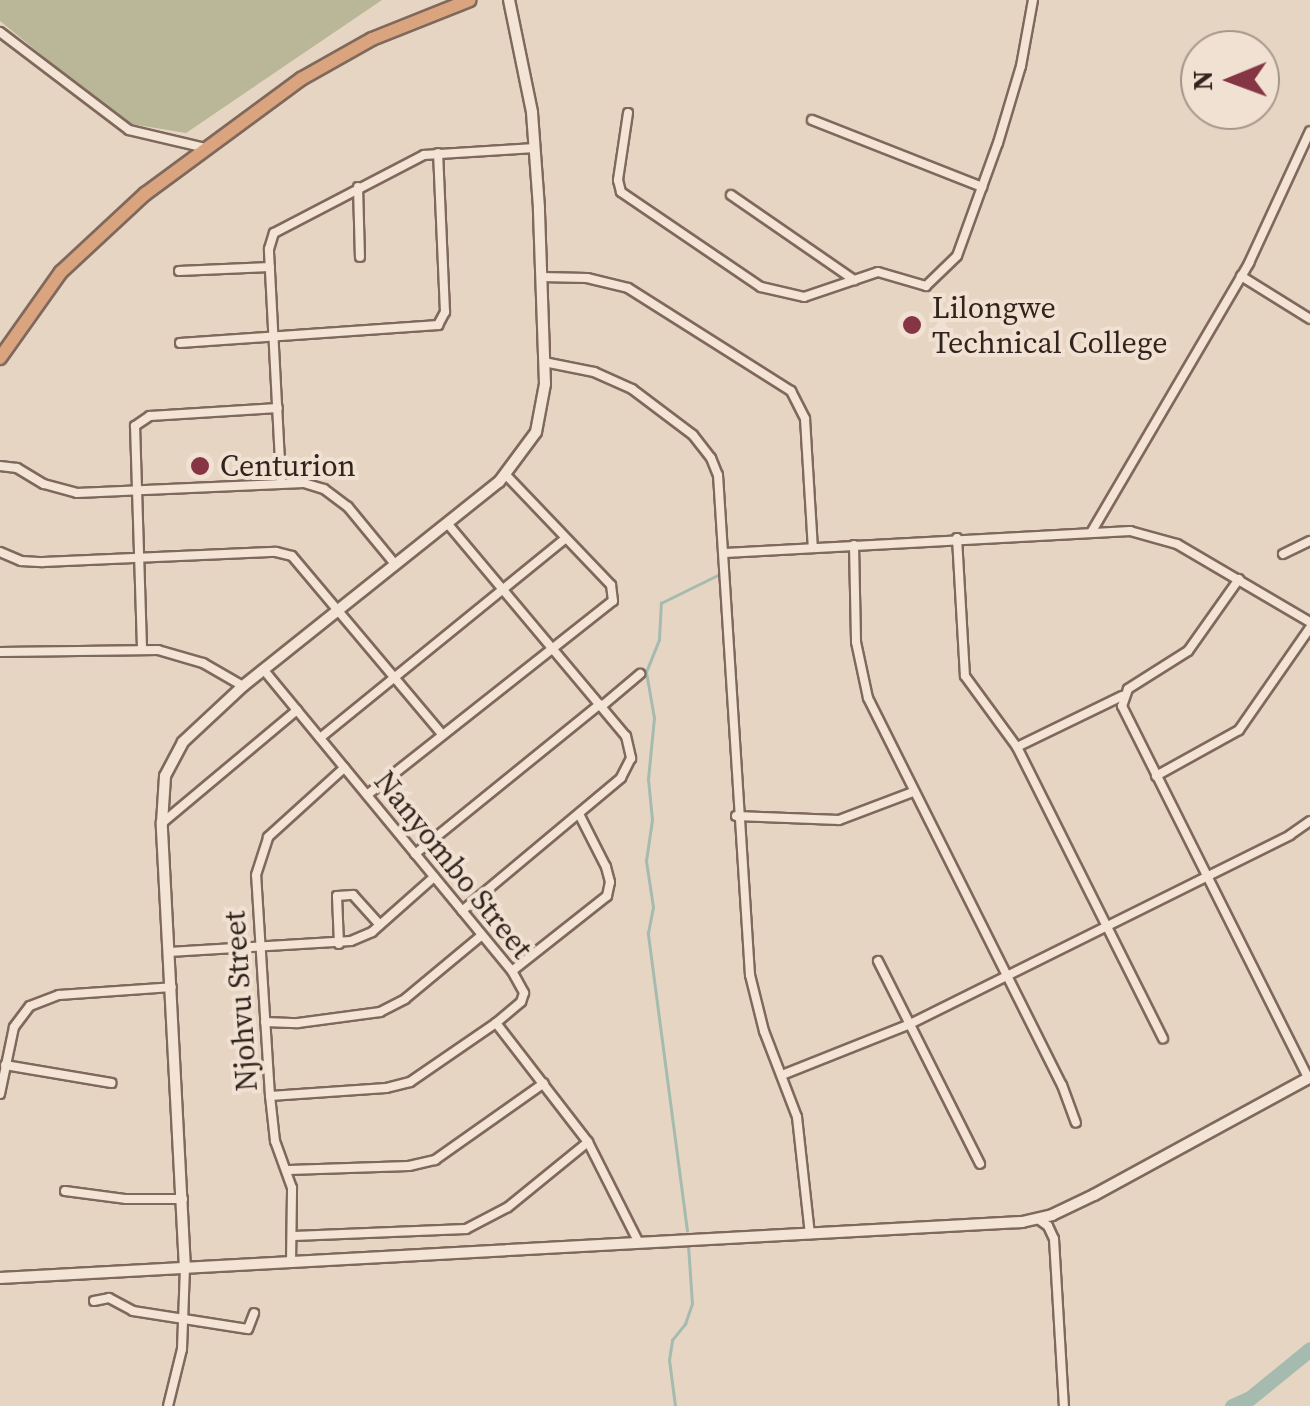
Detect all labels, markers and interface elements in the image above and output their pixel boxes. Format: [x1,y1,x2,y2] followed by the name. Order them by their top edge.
[1180,30,1280,130] north arrow
[1183,70,1221,91] text: N
[932,290,1167,360] place label: Lilongwe Technical College
[901,314,923,336] marker: Lilongwe Technical College
[220,448,356,484] place label: Centurion
[189,455,211,477] marker: Centurion
[366,764,540,966] street label: Nanyombo Street
[217,910,265,1092] street label: Njohvu Street

